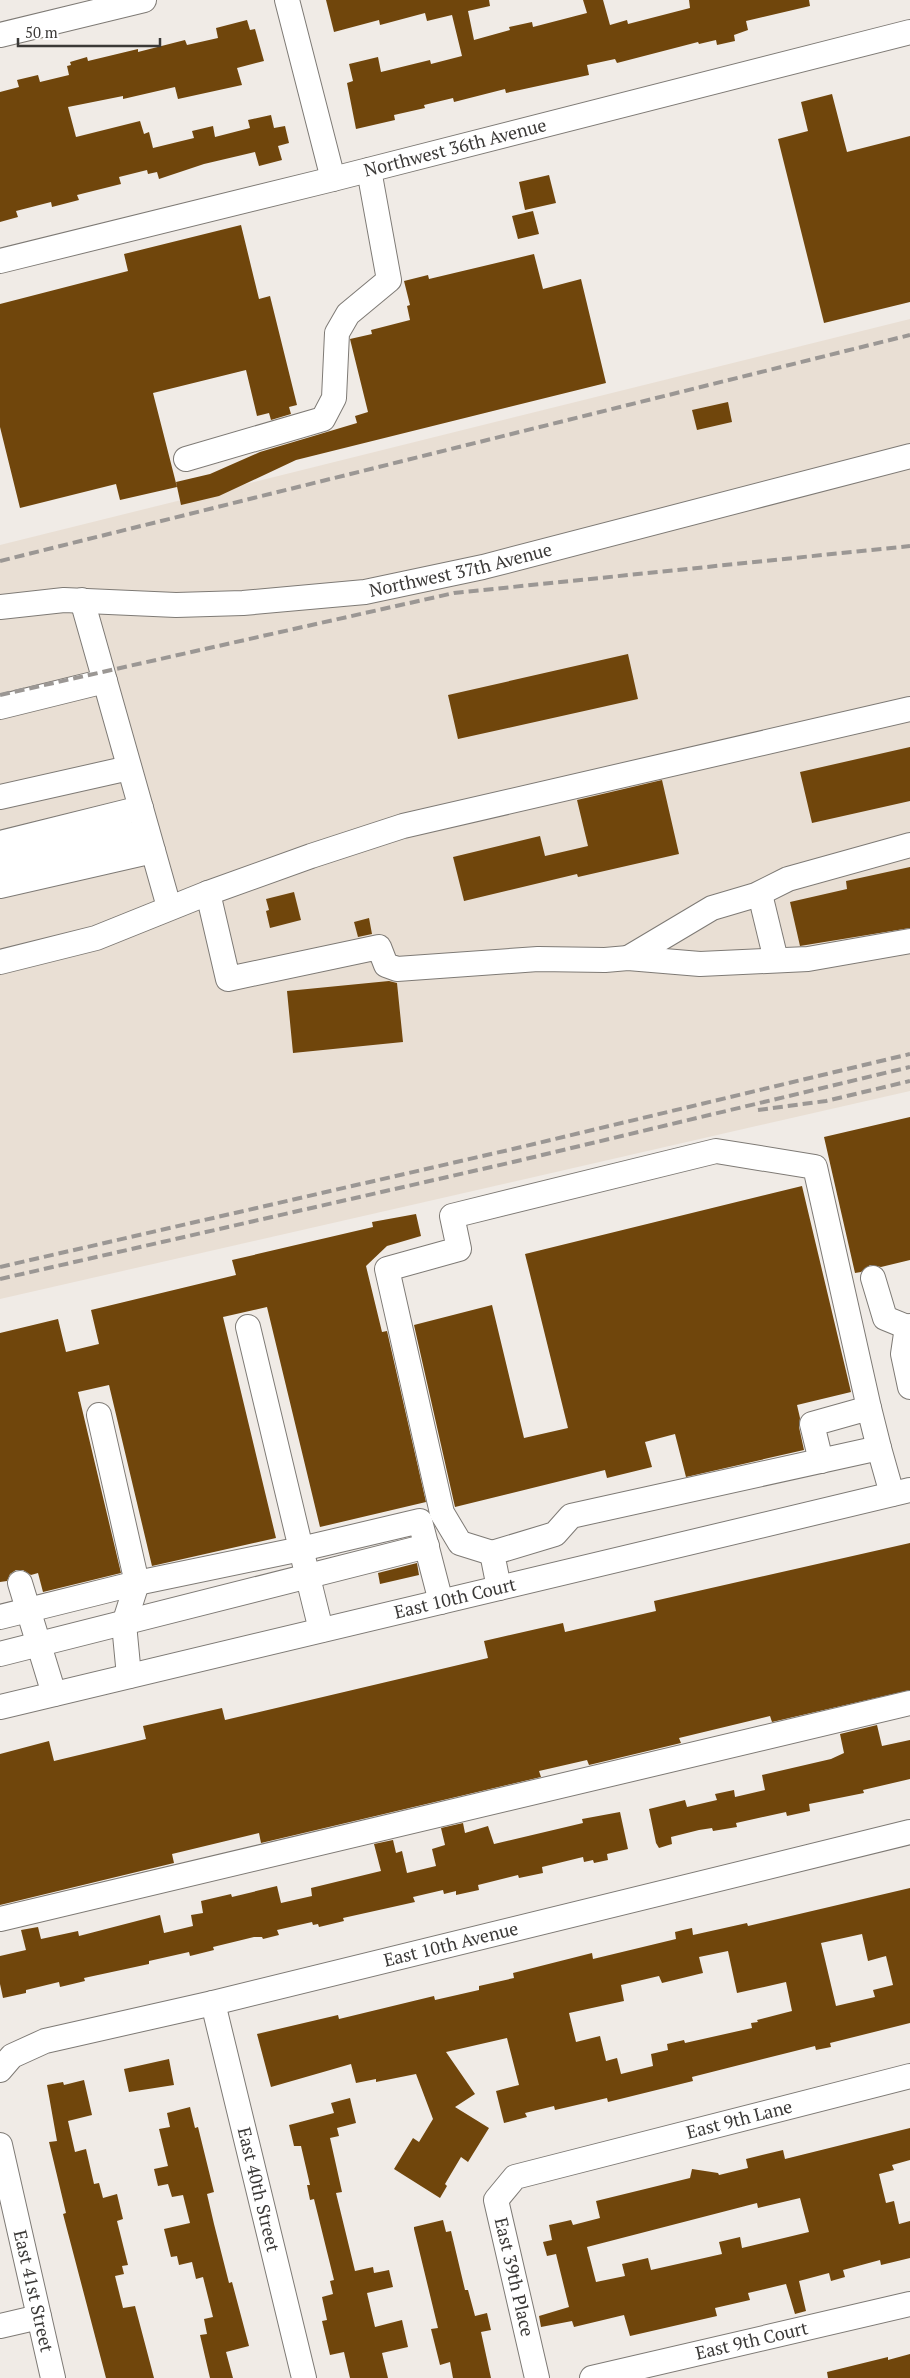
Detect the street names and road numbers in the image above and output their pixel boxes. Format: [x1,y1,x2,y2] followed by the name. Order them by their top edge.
[361,112,549,182] street label: Northwest 36th Avenue
[367,537,554,602] street label: Northwest 37th Avenue
[392,1571,519,1624] street label: East 10th Court
[381,1916,521,1972] street label: East 10th Avenue
[684,2094,795,2144] street label: East 9th Lane
[233,2125,286,2254] street label: East 40th Street
[490,2215,540,2339] street label: East 39th Place
[9,2228,60,2355] street label: East 41st Street
[693,2315,810,2365] street label: East 9th Court

